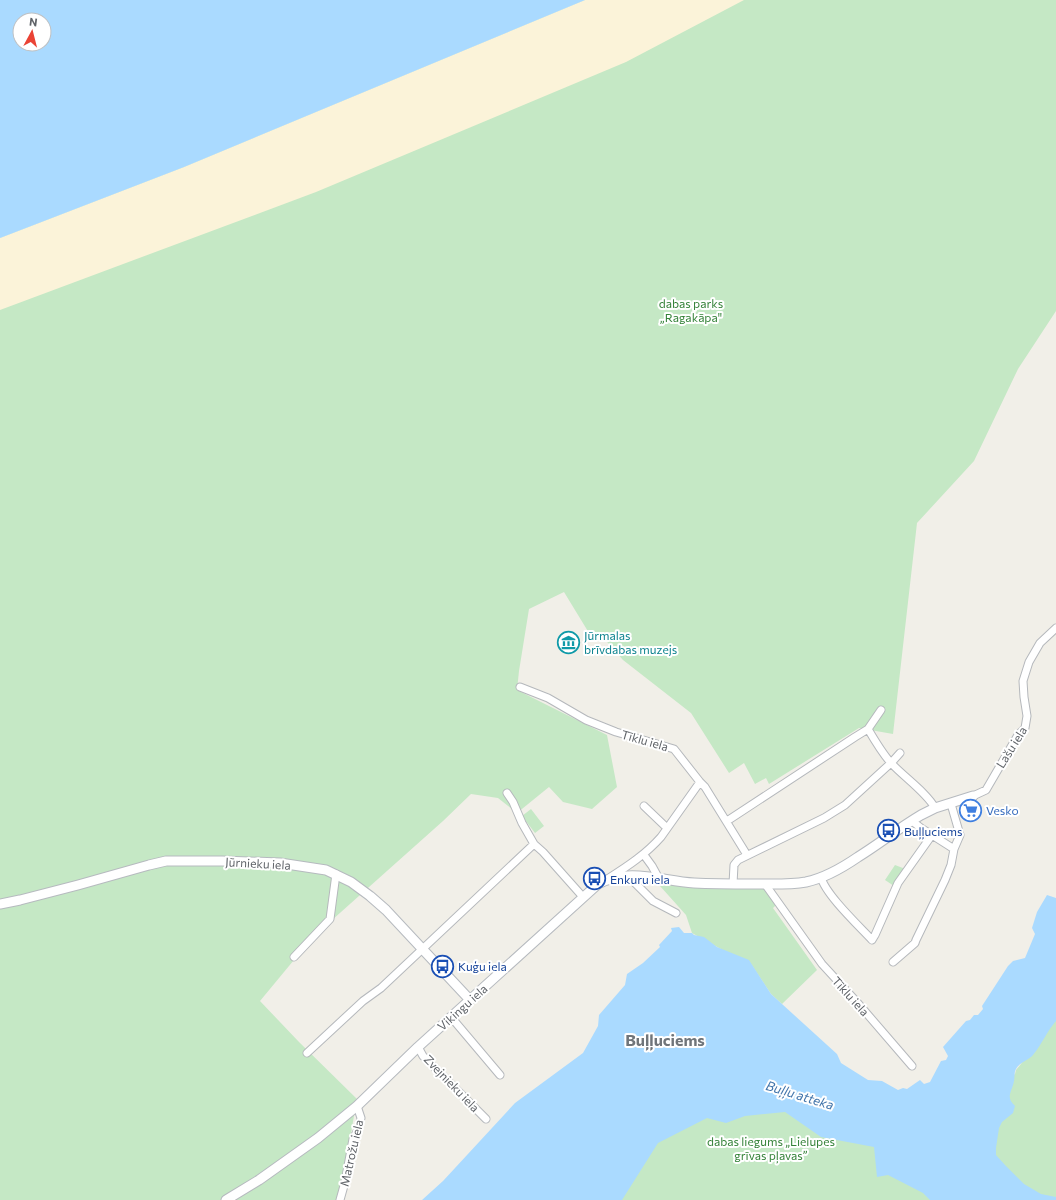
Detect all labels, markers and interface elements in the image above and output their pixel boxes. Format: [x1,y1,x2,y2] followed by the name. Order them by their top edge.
[12,12,52,52] north arrow
[28,15,38,29] text: N
[659,296,723,324] park label: dabas parks „Ragakāpa"
[584,628,677,656] place label: Jūrmalas brīvdabas muzejs
[555,629,581,655] museum icon: Jūrmalas brīvdabas muzejs
[993,724,1029,770] street label: Lašu iela
[620,727,670,753] street label: Tīklu iela
[958,797,984,823] supermarket icon: Vesko
[986,803,1019,817] place label: Vesko
[876,818,902,844] bus stop icon: Buļļuciems
[904,824,963,840] place label: Buļļuciems
[225,854,291,873] street label: Jūrnieku iela
[581,866,607,892] bus stop icon: Enkuru iela
[610,872,670,886] place label: Enkuru iela
[429,953,455,979] bus stop icon: Kuģu iela
[458,959,507,973] place label: Kuģu iela
[830,973,872,1019] street label: Tīklu iela
[434,981,490,1033] street label: Vikingu iela
[625,1030,705,1051] district label: Buļļuciems
[421,1052,483,1114] street label: Zvejnieku iela
[764,1077,836,1114] water label: Buļļu atteka
[337,1118,365,1188] street label: Matrožu iela
[707,1134,835,1164] park label: dabas liegums „Lielupes grīvas pļavas”

